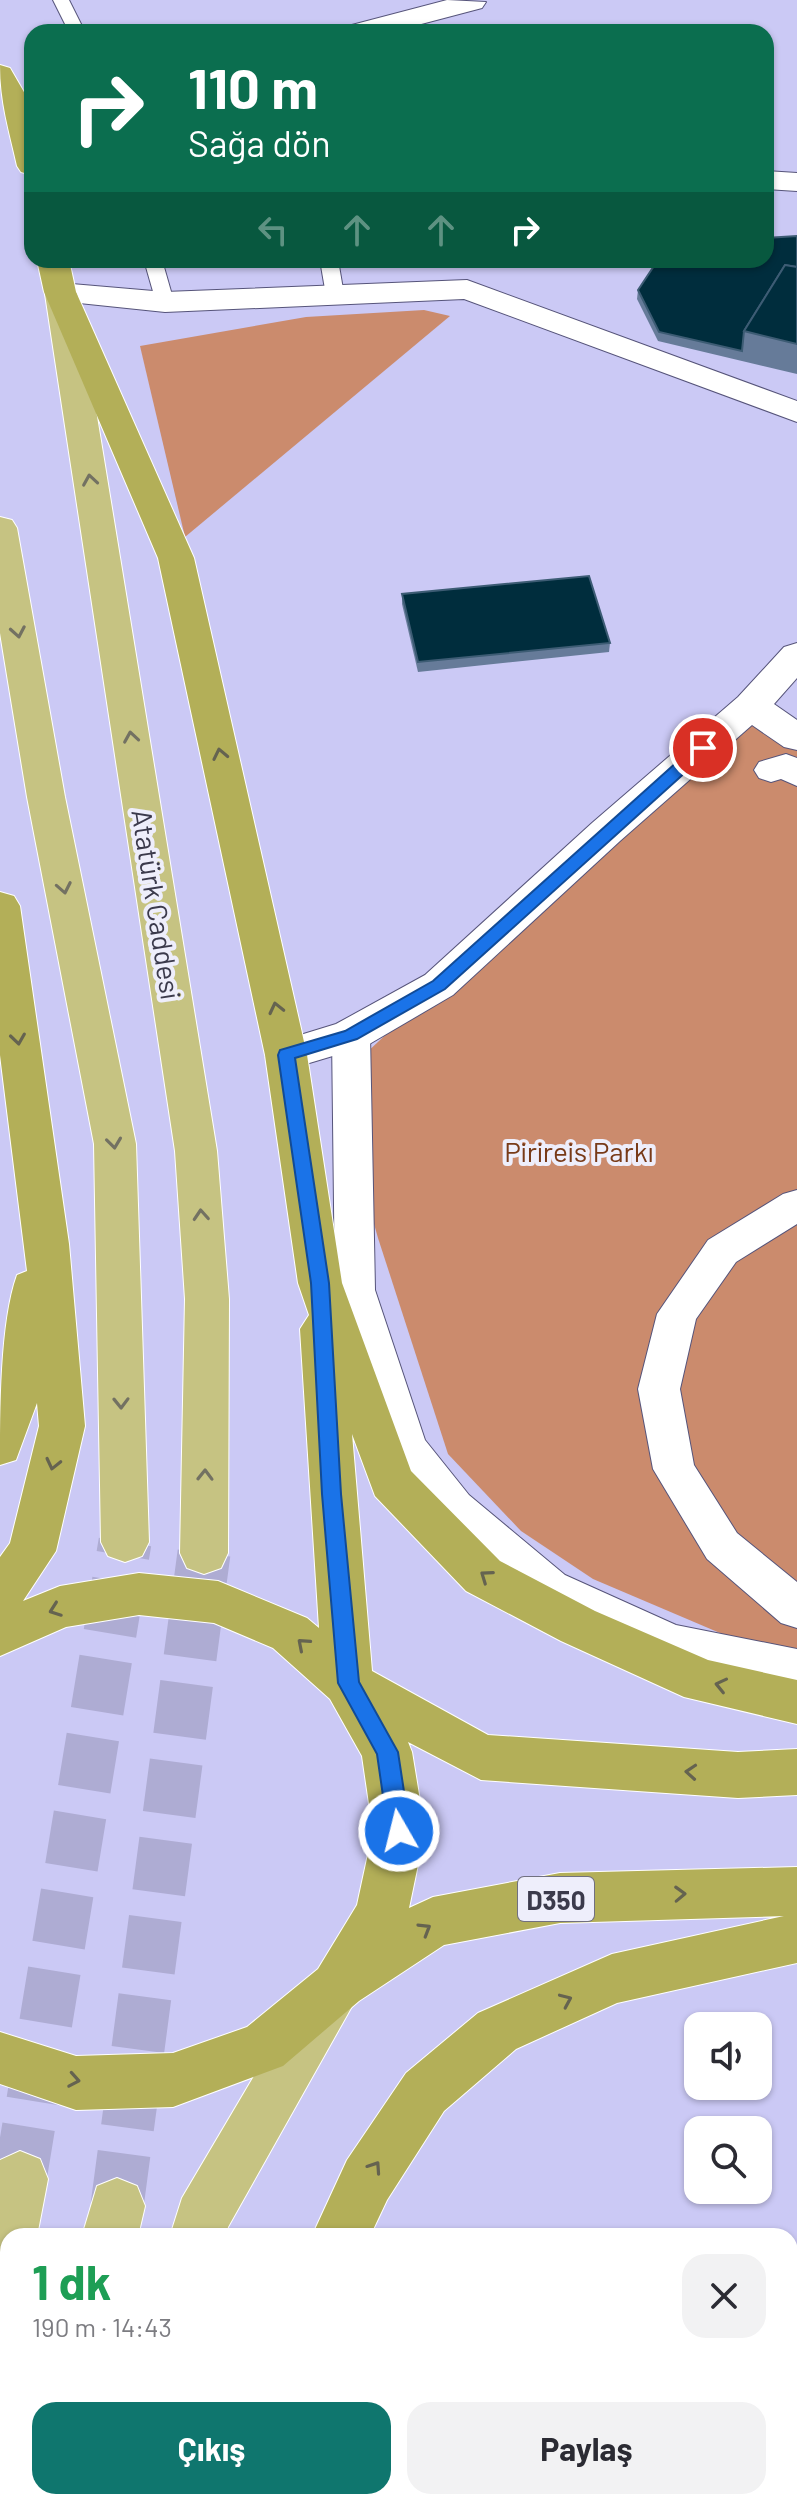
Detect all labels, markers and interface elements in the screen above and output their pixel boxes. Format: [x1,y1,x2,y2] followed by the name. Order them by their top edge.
[188,53,318,120] text: 110 m
[56,56,160,160] icon: right
[188,121,331,164] text: Sağa dön
[251,208,295,252] icon: left
[335,208,379,252] icon: ahead
[419,208,463,252] icon: ahead
[503,208,547,252] icon: right
[82,473,99,487] one-way arrow
[9,625,26,639] one-way arrow
[669,714,737,782] pin
[681,726,725,770] icon: arrive
[123,730,140,743] one-way arrow
[212,747,229,761] one-way arrow
[125,807,189,1001] street label: Atatürk Caddesi
[55,881,72,894] one-way arrow
[268,1001,285,1015] one-way arrow
[10,1033,27,1046] one-way arrow
[504,1134,654,1168] park label: Pirireis Parkı
[105,1137,122,1150] one-way arrow
[193,1208,210,1221] one-way arrow
[113,1397,130,1410] one-way arrow
[45,1456,62,1470] one-way arrow
[196,1468,214,1481] one-way arrow
[480,1571,495,1586] one-way arrow
[49,1600,63,1617] one-way arrow
[297,1639,312,1654] one-way arrow
[715,1677,728,1694] one-way arrow
[684,1764,697,1781] one-way arrow
[357,1789,441,1873] position arrow
[518,1877,594,1921] road number: D350
[674,1886,687,1903] one-way arrow
[416,1923,431,1939] one-way arrow
[558,1994,573,2010] one-way arrow
[684,2012,772,2204] map controls
[684,2012,772,2100] button: sound
[68,2071,81,2088] one-way arrow
[684,2116,772,2204] button: search
[366,2161,381,2175] one-way arrow
[32,2252,111,2310] text: 1 dk
[682,2254,766,2338] button: close
[32,2311,172,2342] text: 190 m · 14:43
[32,2402,391,2494] button: Çıkış
[407,2402,766,2494] button: Paylaş

